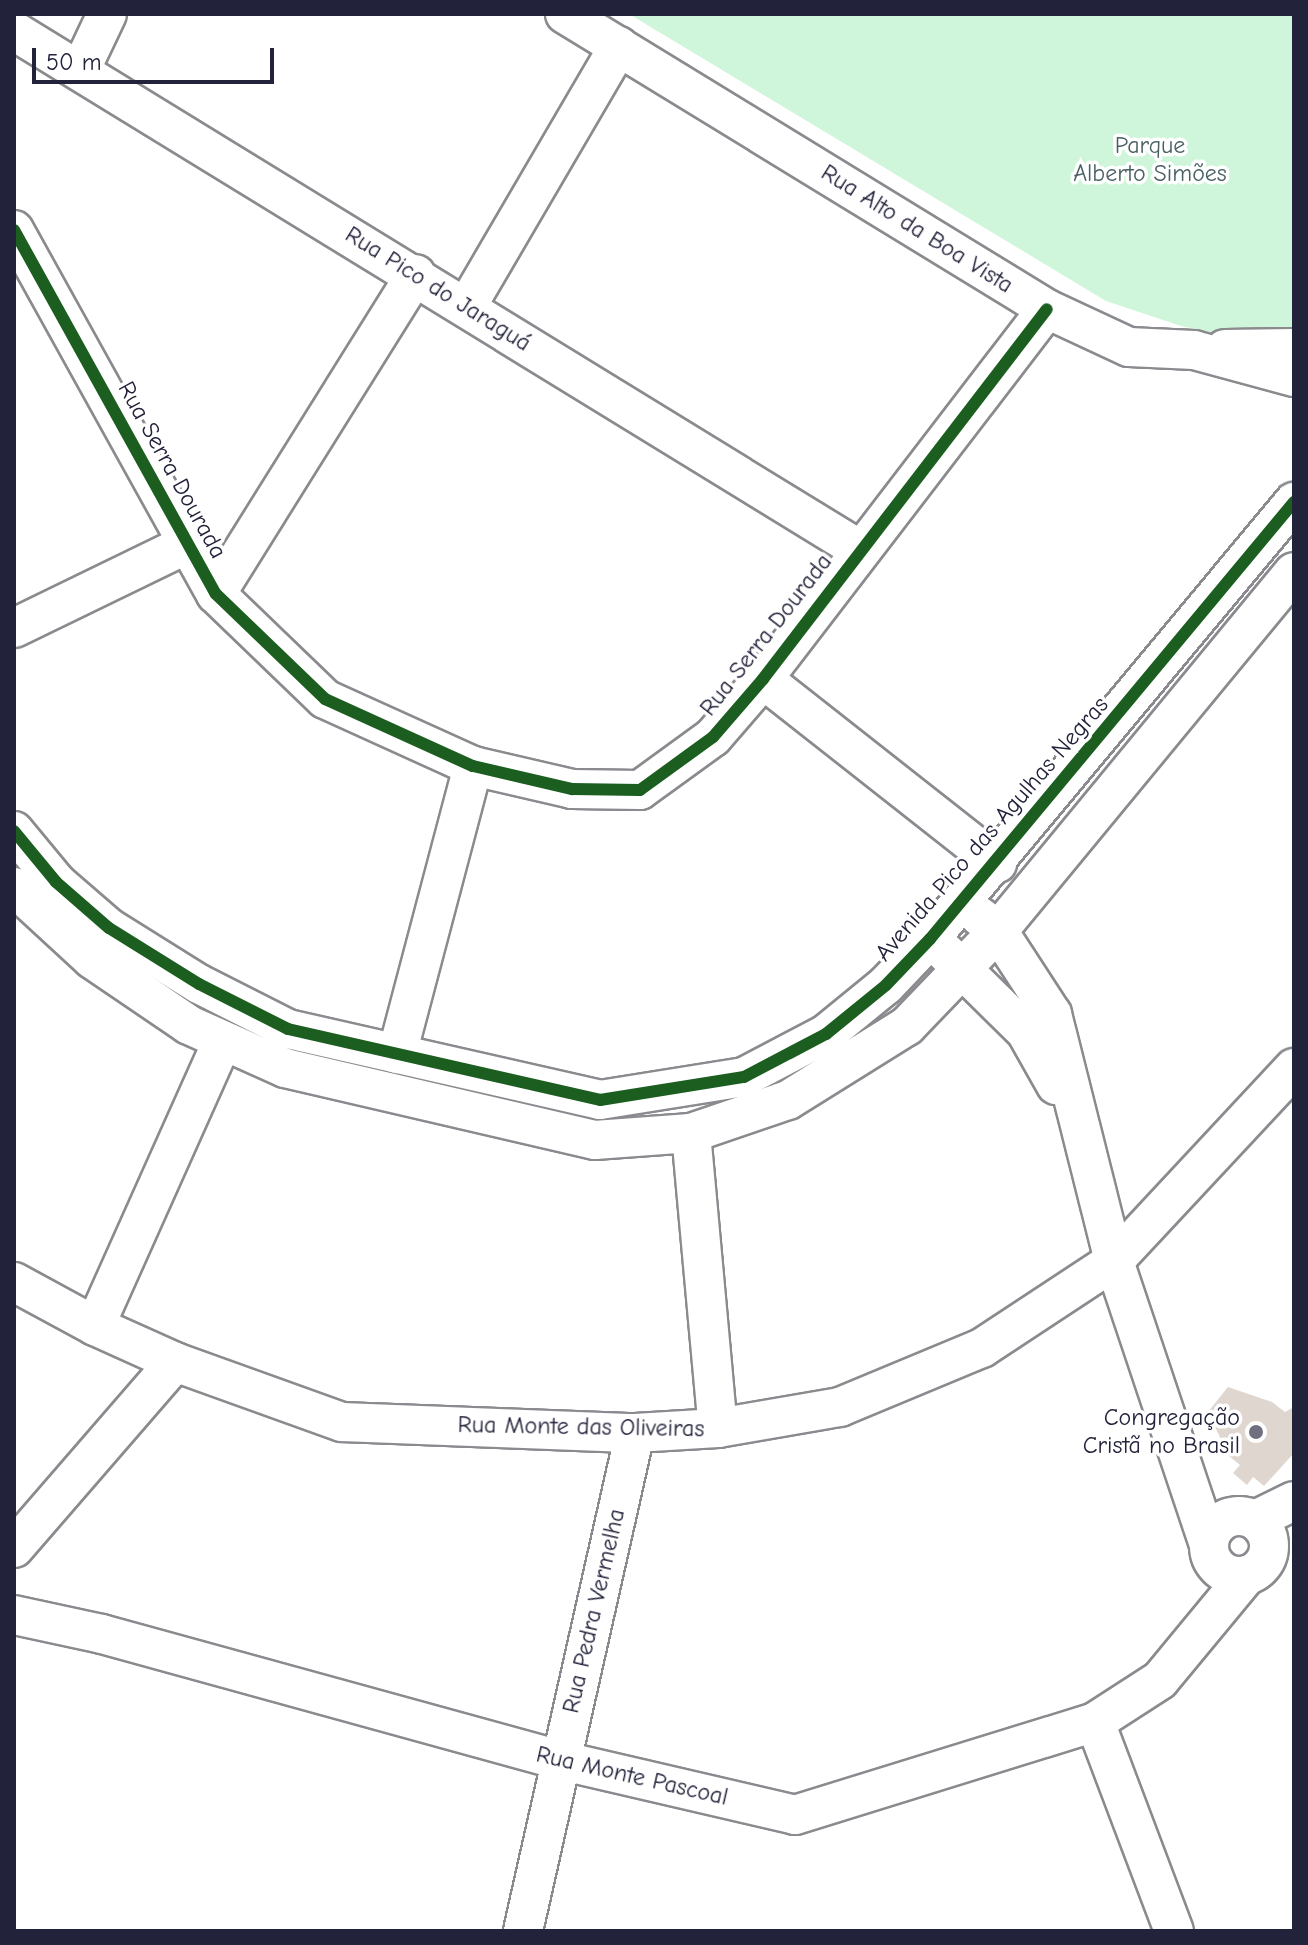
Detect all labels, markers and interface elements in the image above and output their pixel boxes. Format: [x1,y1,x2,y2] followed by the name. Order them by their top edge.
[36,32,278,82] scale bar
[46,48,102,76] text: 50 m
[1073,132,1227,188] park label: Parque Alberto Simões
[816,158,1018,300] street label: Rua Alto da Boa Vista
[340,220,536,358] street label: Rua Pico do Jaraguá
[111,376,233,564] street label: Rua Serra Dourada
[694,548,838,722] street label: Rua Serra Dourada
[869,691,1115,967] street label: Avenida Pico das Agulhas Negras
[1083,1404,1240,1460] place label: Congregação Cristã no Brasil
[457,1410,705,1444] street label: Rua Monte das Oliveiras
[1247,1423,1265,1441] marker: Congregação Cristã no Brasil
[556,1506,632,1716] street label: Rua Pedra Vermelha
[533,1740,731,1812] street label: Rua Monte Pascoal

